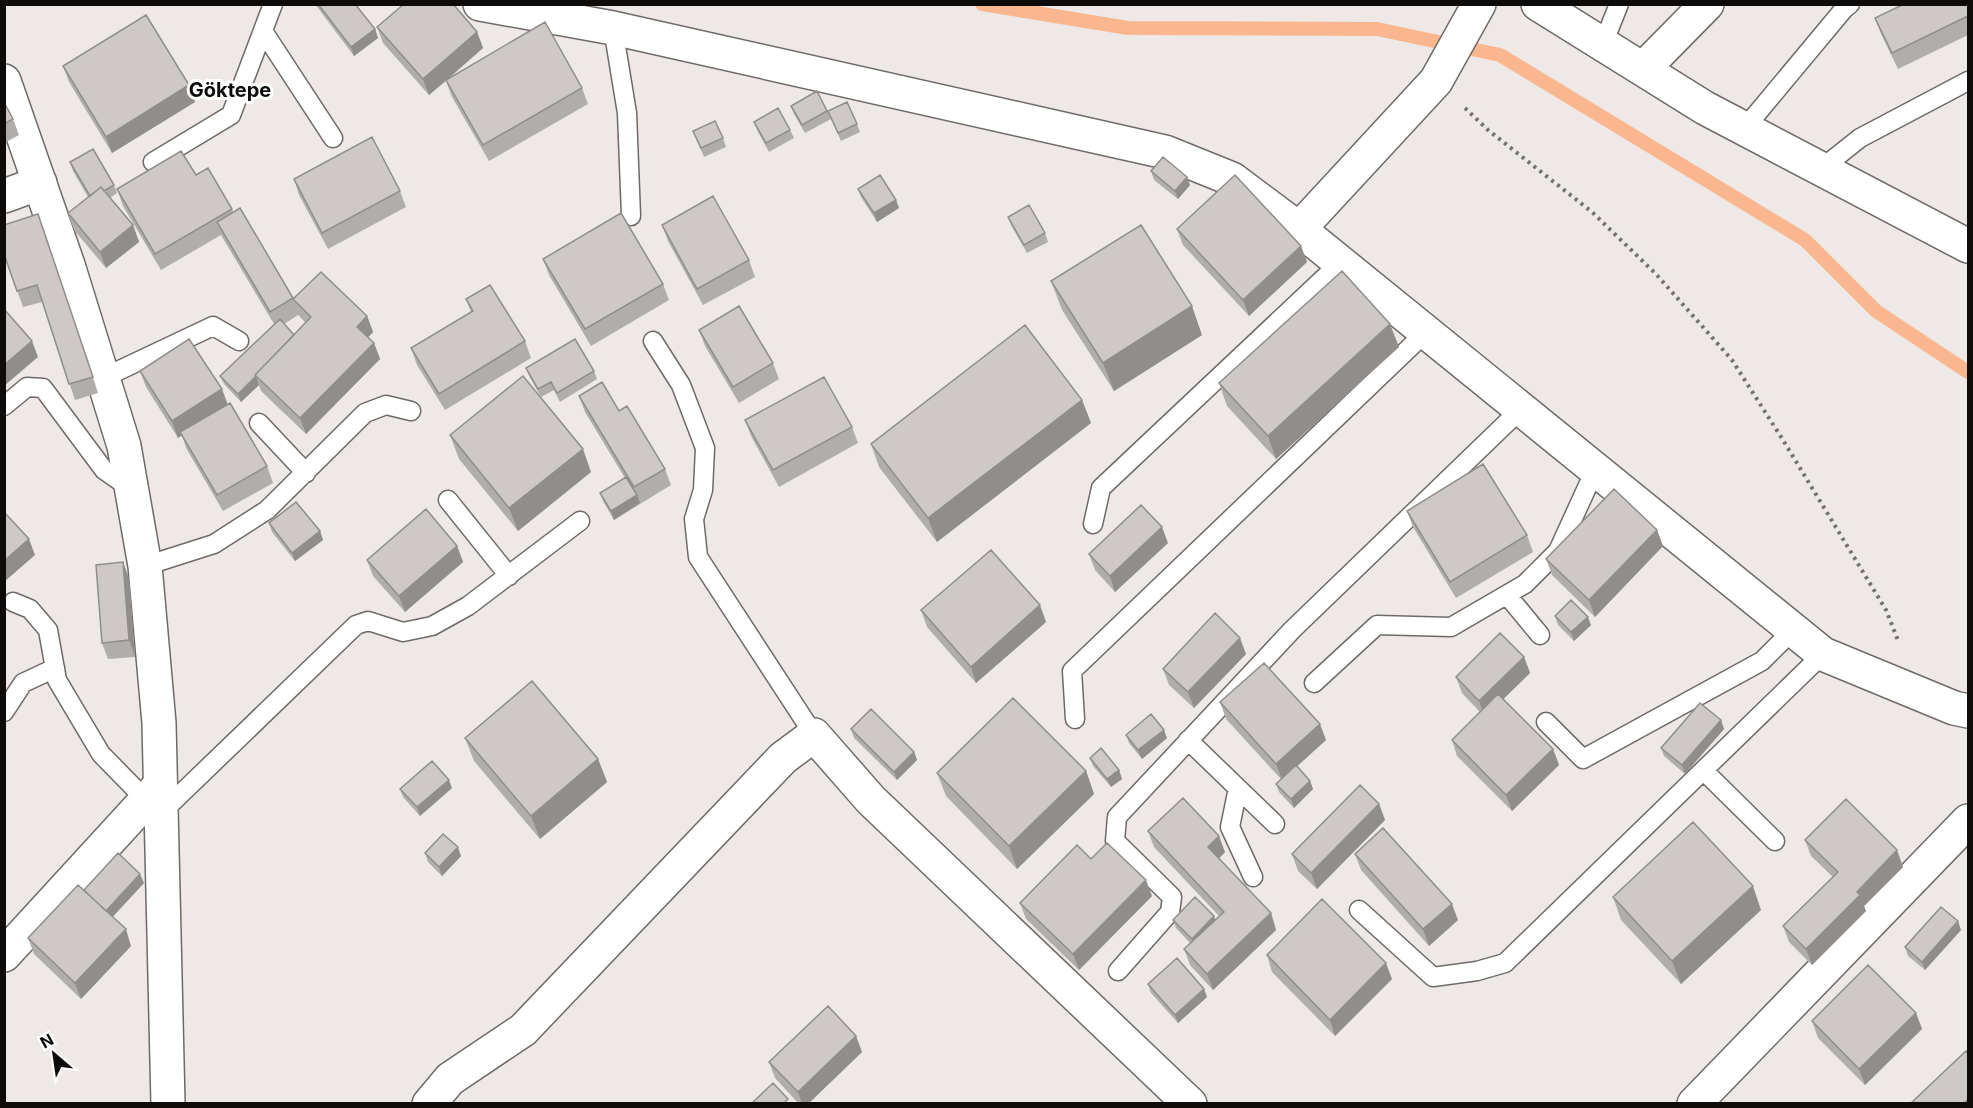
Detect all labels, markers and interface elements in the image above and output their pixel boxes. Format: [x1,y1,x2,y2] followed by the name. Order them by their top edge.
[189,78,271,102] district label: Göktepe
[24,1024,84,1084] north arrow
[37,1029,57,1053] text: N

